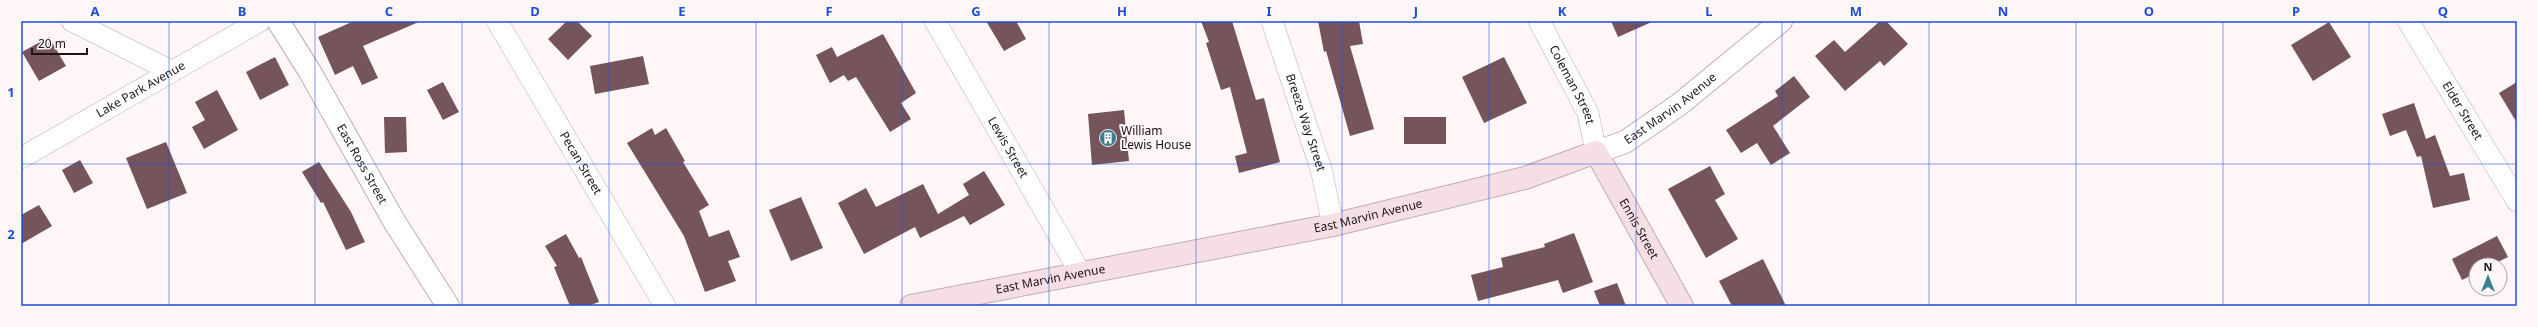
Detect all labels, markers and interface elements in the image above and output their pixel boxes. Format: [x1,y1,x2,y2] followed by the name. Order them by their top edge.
[91,2,100,20] text: A
[238,2,246,20] text: B
[385,2,393,20] text: C
[530,2,540,20] text: D
[678,2,686,20] text: E
[825,2,833,20] text: F
[971,2,981,20] text: G
[1117,2,1127,20] text: H
[1266,2,1272,20] text: I
[1413,2,1418,20] text: J
[1558,2,1567,20] text: K
[1705,2,1713,20] text: L
[1850,2,1862,20] text: M
[1998,2,2008,20] text: N
[2144,2,2154,20] text: O
[2292,2,2300,20] text: P
[2438,2,2448,20] text: Q
[32,30,87,56] scale bar
[38,35,66,52] text: 20 m
[1545,42,1599,126] street label: Coleman Street
[93,57,188,121] street label: Lake Park Avenue
[1620,68,1720,148] street label: East Marvin Avenue
[1282,71,1330,174] street label: Breeze Way Street
[2439,78,2487,144] street label: Elder Street
[7,83,15,101] text: 1
[984,114,1033,181] street label: Lewis Street
[333,121,392,208] street label: East Ross Street
[1121,122,1192,153] place label: William Lewis House
[556,128,607,198] street label: Pecan Street
[1098,128,1118,148] building icon: William Lewis House
[1312,194,1424,236] street label: East Marvin Avenue
[1616,195,1663,263] street label: Ennis Street
[7,225,15,243] text: 2
[2468,257,2508,297] north arrow
[2484,259,2492,274] text: N
[994,260,1107,298] street label: East Marvin Avenue

